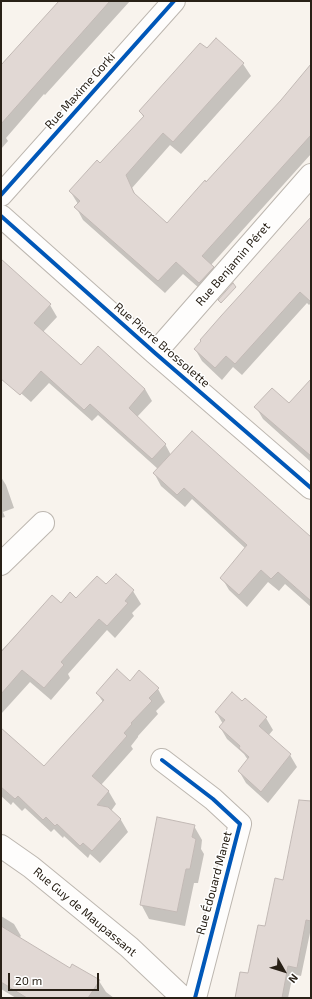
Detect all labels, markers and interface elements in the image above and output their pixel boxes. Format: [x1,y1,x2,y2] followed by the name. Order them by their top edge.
[42,50,118,132] street label: Rue Maxime Gorki
[193,219,273,309] street label: Rue Benjamin Péret
[111,300,213,390] street label: Rue Pierre Brossolette
[193,830,235,936] street label: Rue Édouard Manet
[30,865,140,959] street label: Rue Guy de Maupassant
[264,951,304,991] north arrow
[10,965,101,991] scale bar
[286,972,301,986] text: N
[15,973,42,987] text: 20 m

